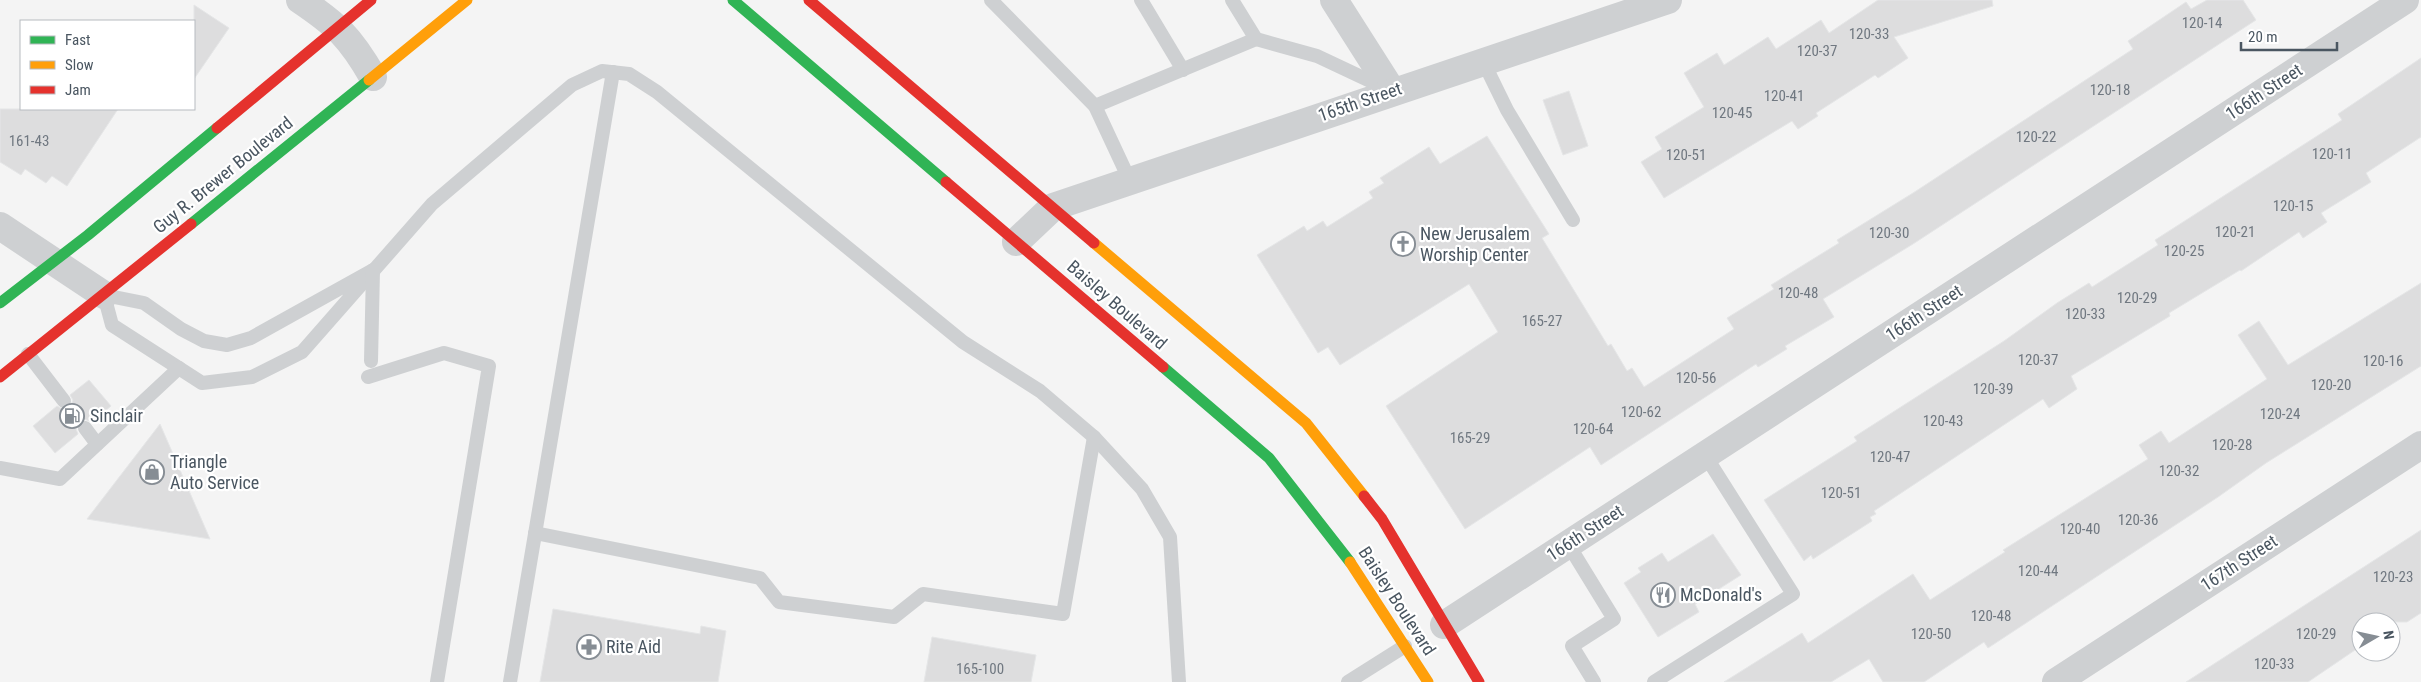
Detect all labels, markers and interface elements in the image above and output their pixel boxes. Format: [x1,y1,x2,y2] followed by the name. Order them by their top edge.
[2182,14,2222,32] house number: 120-14
[20,20,195,110] legend
[2241,20,2337,52] scale bar
[1849,25,1889,43] house number: 120-33
[2248,28,2278,46] text: 20 m
[65,31,90,49] text: Fast
[1797,42,1837,60] house number: 120-37
[65,56,94,74] text: Slow
[2222,59,2306,124] street label: 166th Street
[1315,77,1404,126] street label: 165th Street
[65,81,91,99] text: Jam
[2090,81,2130,99] house number: 120-18
[1764,87,1804,105] house number: 120-41
[1712,104,1752,122] house number: 120-45
[149,112,297,237] street label: Guy R. Brewer Boulevard
[2016,128,2056,146] house number: 120-22
[9,132,49,150] house number: 161-43
[2312,145,2352,163] house number: 120-11
[1666,146,1706,164] house number: 120-51
[2273,197,2313,215] house number: 120-15
[1420,223,1530,265] place label: New Jerusalem Worship Center
[2215,223,2255,241] house number: 120-21
[1869,224,1909,242] house number: 120-30
[1390,231,1416,257] church icon: New Jerusalem Worship Center
[2164,242,2204,260] house number: 120-25
[1063,256,1172,354] street label: Baisley Boulevard
[1882,280,1966,345] street label: 166th Street
[1778,284,1818,302] house number: 120-48
[2117,289,2157,307] house number: 120-29
[2065,305,2105,323] house number: 120-33
[1522,312,1562,330] house number: 165-27
[2018,351,2058,369] house number: 120-37
[2363,352,2403,370] house number: 120-16
[1676,369,1716,387] house number: 120-56
[2311,376,2351,394] house number: 120-20
[1973,380,2013,398] house number: 120-39
[59,403,85,429] fuel station icon: Sinclair
[1621,403,1661,421] house number: 120-62
[90,405,143,426] place label: Sinclair
[2260,405,2300,423] house number: 120-24
[1923,412,1963,430] house number: 120-43
[1573,420,1613,438] house number: 120-64
[1450,429,1490,447] house number: 165-29
[2212,436,2252,454] house number: 120-28
[1870,448,1910,466] house number: 120-47
[170,451,259,493] place label: Triangle Auto Service
[139,459,165,485] shop icon: Triangle Auto Service
[2159,462,2199,480] house number: 120-32
[1821,484,1861,502] house number: 120-51
[1543,500,1627,565] street label: 166th Street
[2118,511,2158,529] house number: 120-36
[2060,520,2100,538] house number: 120-40
[2197,530,2281,595] street label: 167th Street
[1354,542,1440,659] street label: Baisley Boulevard
[2018,562,2058,580] house number: 120-44
[2373,568,2413,586] house number: 120-23
[1650,582,1676,608] restaurant icon: McDonald's
[1680,584,1762,605] place label: McDonald's
[1971,607,2011,625] house number: 120-48
[2351,612,2401,662] north arrow
[1911,625,1951,643] house number: 120-50
[2296,625,2336,643] house number: 120-29
[2380,629,2397,640] text: N
[576,634,602,660] pharmacy icon: Rite Aid
[606,636,661,657] place label: Rite Aid
[2254,655,2294,673] house number: 120-33
[956,660,1004,678] house number: 165-100

